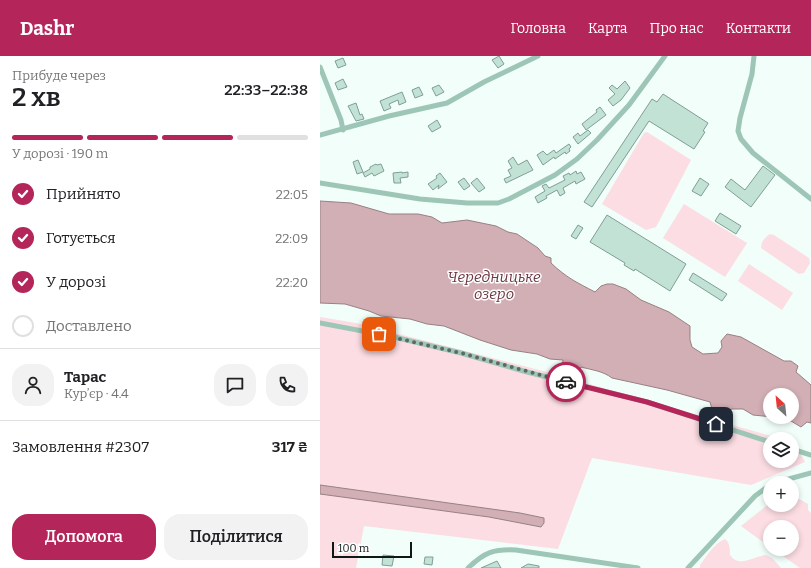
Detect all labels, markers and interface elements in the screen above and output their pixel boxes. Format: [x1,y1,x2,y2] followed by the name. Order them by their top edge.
[20,17,74,40] text: Dashr
[510,20,566,37] text: Головна
[588,20,628,37] text: Карта
[650,20,704,37] text: Про нас
[726,20,791,37] text: Контакти
[12,68,106,83] text: Прибуде через
[224,81,308,99] text: 22:33–22:38
[12,82,61,113] text: 2 хв
[12,146,108,161] text: У дорозі · 190 m
[12,183,34,205] icon: check
[46,185,121,203] text: Прийнято
[276,187,308,202] text: 22:05
[12,227,34,249] icon: check
[46,229,115,247] text: Готується
[275,231,308,246] text: 22:09
[448,268,541,303] water label: Чередницьке озеро
[12,271,34,293] icon: check
[46,273,106,291] text: У дорозі
[276,275,308,290] text: 22:20
[46,317,132,335] text: Доставлено
[362,317,396,351] pin
[368,323,390,345] icon: bag
[546,362,586,402] courier
[12,364,54,406] button: person
[214,364,256,406] button: chat
[266,364,308,406] button: phone
[64,368,106,386] text: Тарас
[555,371,577,393] icon: car
[64,386,129,401] text: Кур’єр · 4.4
[763,388,799,424] north arrow
[763,388,799,556] map controls
[699,407,733,441] pin
[705,413,727,435] icon: home
[763,432,799,468] button: layers
[12,438,149,456] text: Замовлення #2307
[272,438,308,456] text: 317 ₴
[763,476,799,512] button: +
[12,514,156,560] button: Допомога
[164,514,308,560] button: Поділитися
[763,520,799,556] button: −
[332,540,412,559] scale bar
[338,542,369,555] text: 100 m

